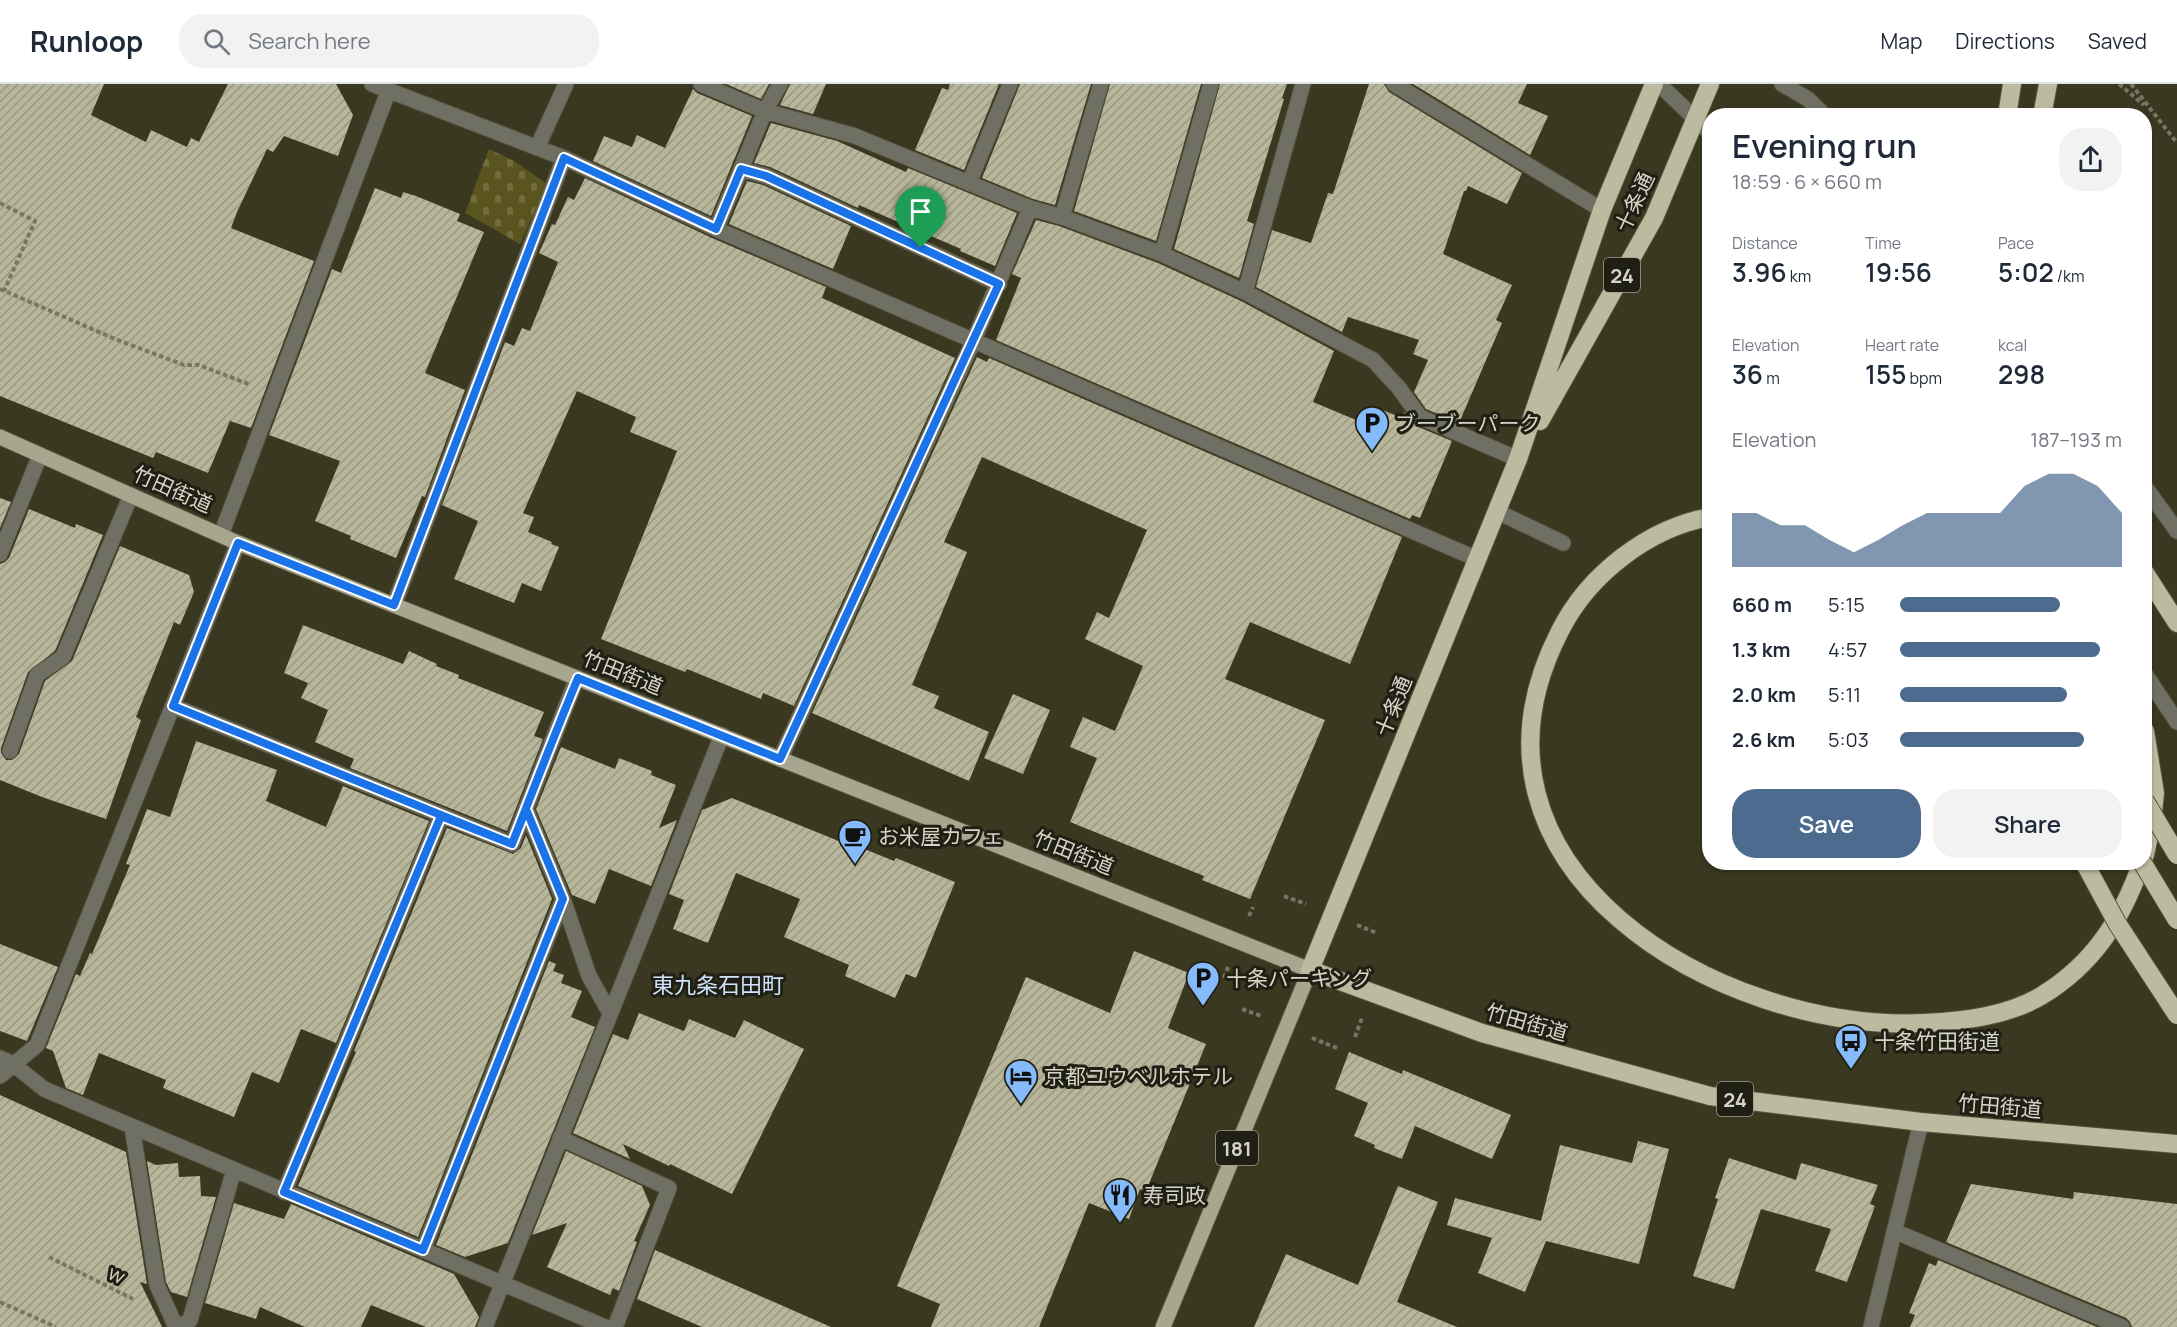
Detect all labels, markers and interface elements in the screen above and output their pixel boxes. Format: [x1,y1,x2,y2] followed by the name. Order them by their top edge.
[179,14,599,68] search box
[30,22,143,60] text: Runloop
[200,25,233,58] icon: search
[248,26,371,56] text: Search here
[1881,27,1922,55] text: Map
[1955,27,2055,55] text: Directions
[2088,27,2147,55] text: Saved
[1732,123,1917,168] text: Evening run
[2059,128,2122,191] button: share
[1608,168,1660,236] street label: 十条通
[1732,168,1882,195] text: 18:59 · 6 × 660 m
[895,186,946,248] pin
[904,195,937,228] icon: arrive
[1732,232,1798,254] text: Distance
[1865,232,1901,254] text: Time
[1998,232,2034,254] text: Pace
[1732,254,1787,290] text: 3.96
[1865,254,1932,290] text: 19:56
[1998,254,2054,290] text: 5:02
[1604,258,1640,292] road number: 24
[1787,265,1811,287] text: km
[2054,265,2085,287] text: /km
[1732,334,1800,356] text: Elevation
[1865,334,1939,356] text: Heart rate
[1998,334,2027,356] text: kcal
[1732,356,1763,392] text: 36
[1865,356,1906,392] text: 155
[1998,356,2045,392] text: 298
[1763,367,1780,389] text: m
[1906,367,1942,389] text: bpm
[1354,405,1390,452] parking icon: ブーブーパーク
[1395,409,1541,437] place label: ブーブーパーク
[1732,426,1816,453] text: Elevation
[2030,426,2122,453] text: 187–193 m
[129,459,217,519] street label: 竹田街道
[1732,591,1792,618] text: 660 m
[1828,591,1865,618] text: 5:15
[1732,636,1790,663] text: 1.3 km
[1828,636,1867,663] text: 4:57
[579,643,667,701] street label: 竹田街道
[1368,672,1418,740] street label: 十条通
[1732,681,1796,708] text: 2.0 km
[1828,681,1861,708] text: 5:11
[1732,726,1795,753] text: 2.6 km
[1828,726,1869,753] text: 5:03
[1732,789,1921,858] button: Save
[1933,789,2122,858] button: Share
[837,818,873,865] cafe icon: お米屋カフェ
[878,822,1004,850] place label: お米屋カフェ
[1030,823,1118,881] street label: 竹田街道
[1185,960,1221,1007] parking icon: 十条パーキング
[1226,964,1372,992] place label: 十条パーキング
[652,970,784,1000] district label: 東九条石田町
[1483,997,1571,1047] street label: 竹田街道
[1833,1023,1869,1070] bus stop icon: 十条竹田街道
[1874,1027,2000,1055] place label: 十条竹田街道
[1003,1058,1039,1105] hotel icon: 京都ユウベルホテル
[1044,1062,1233,1090] place label: 京都ユウベルホテル
[1717,1082,1753,1116] road number: 24
[1957,1088,2043,1124] street label: 竹田街道
[1216,1131,1258,1165] road number: 181
[1102,1177,1138,1224] restaurant icon: 寿司政
[1143,1181,1206,1209] place label: 寿司政
[104,1258,130,1290] street label: w

